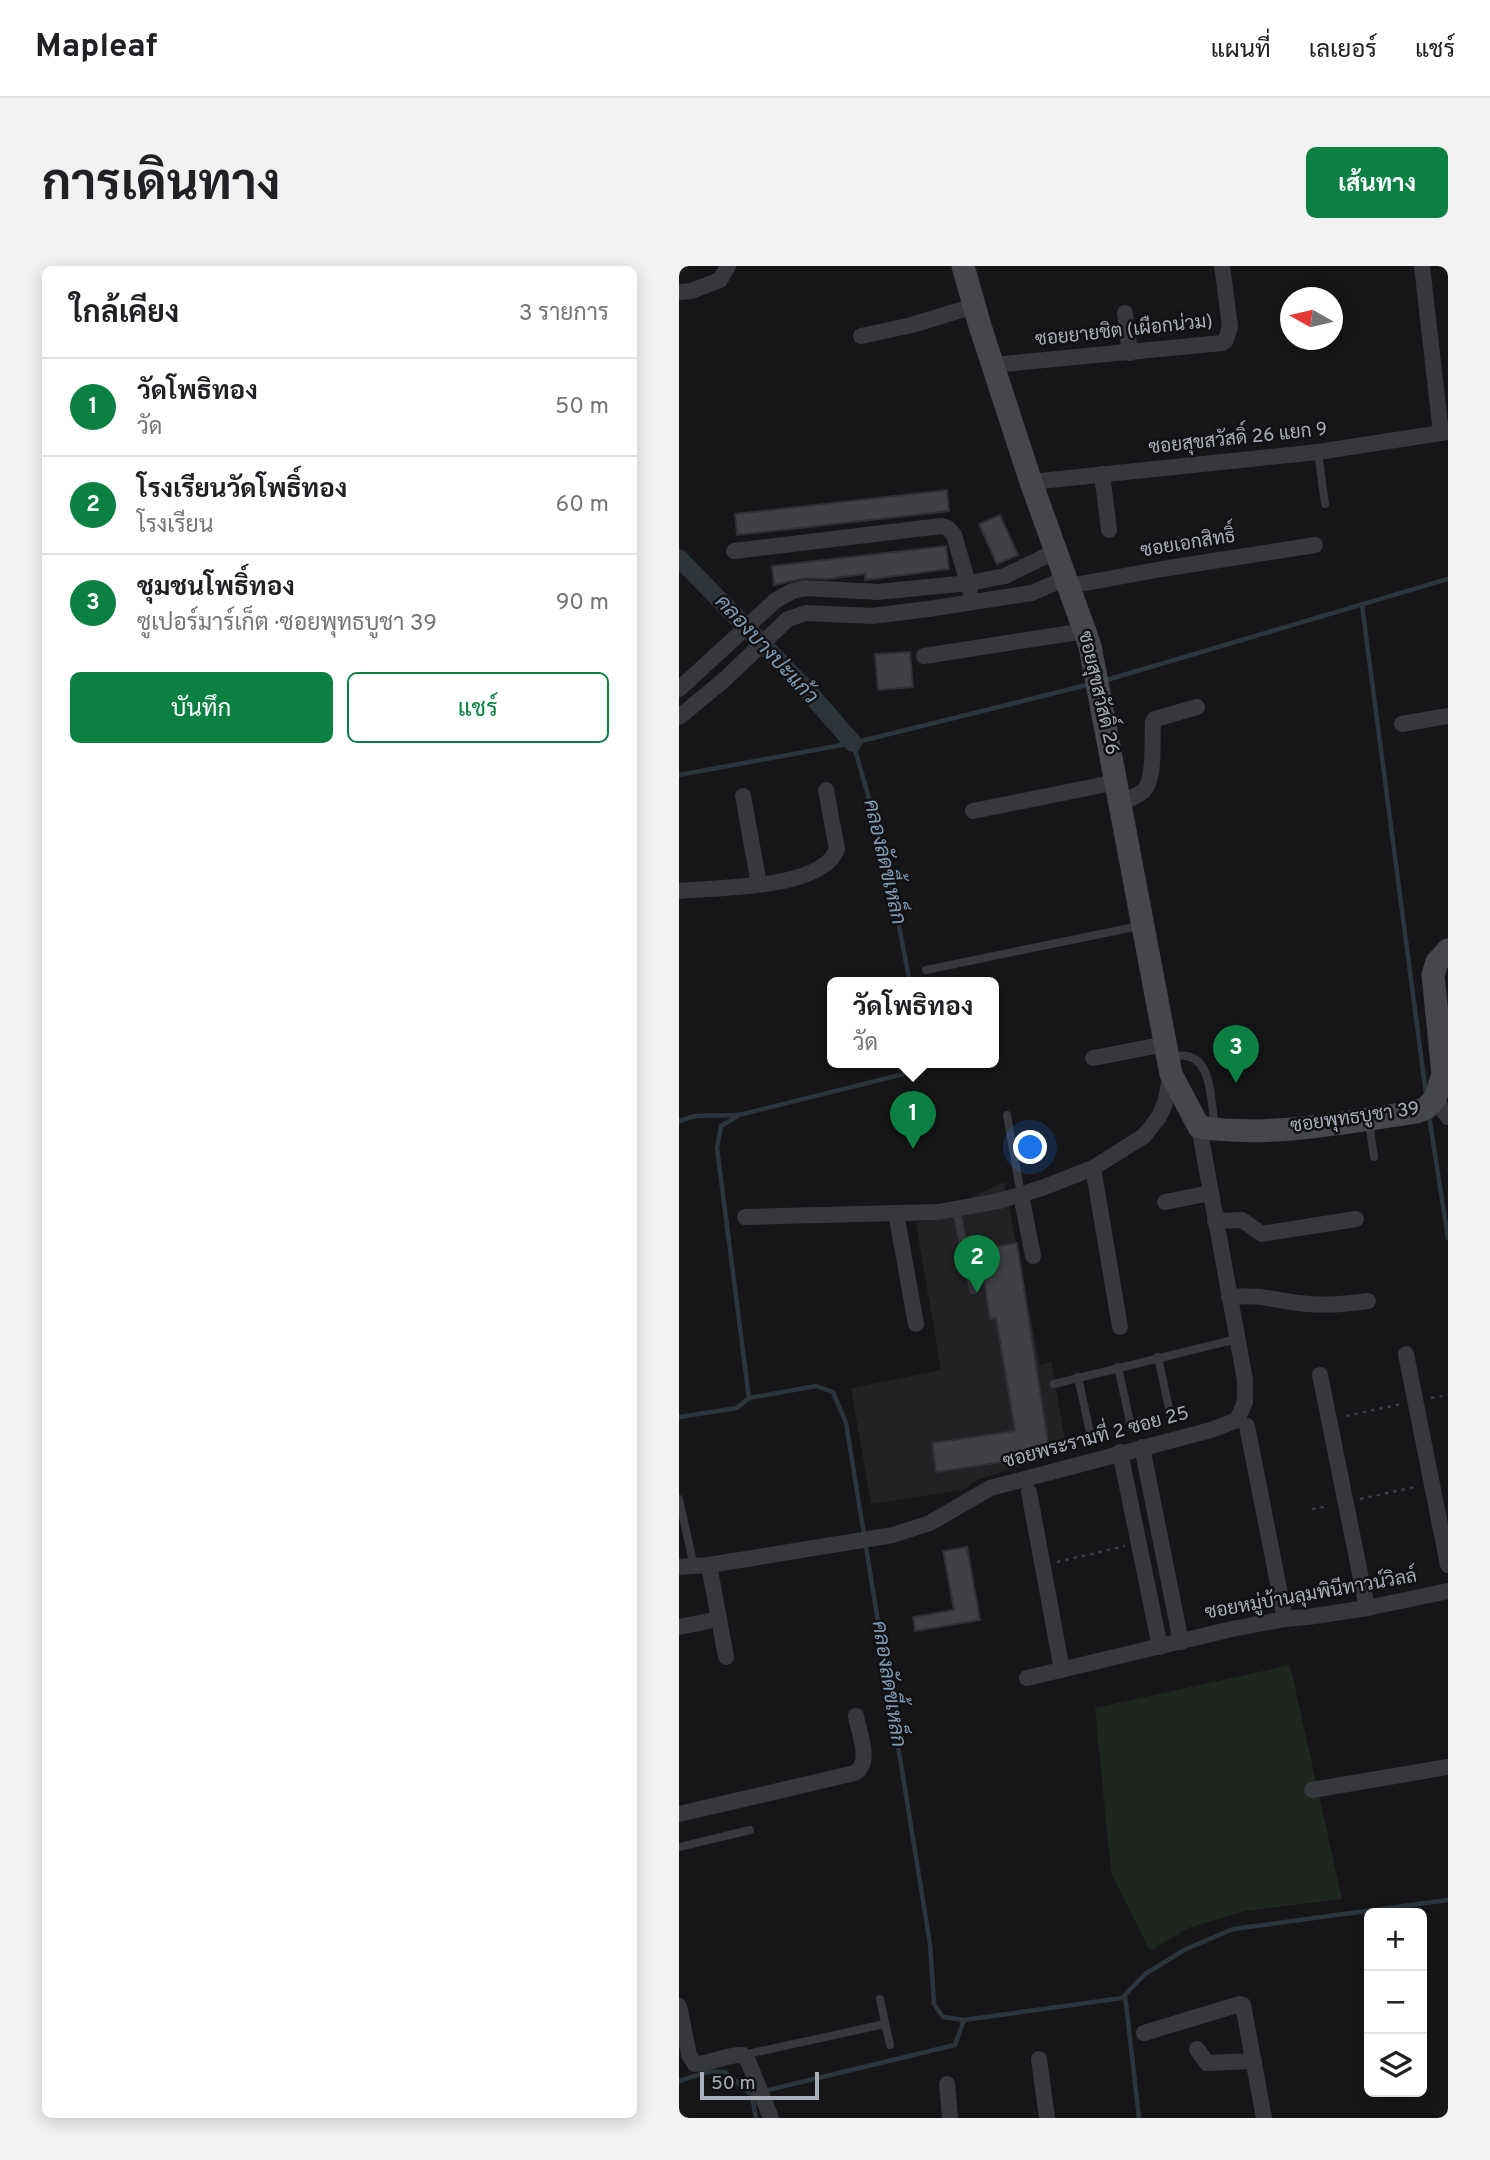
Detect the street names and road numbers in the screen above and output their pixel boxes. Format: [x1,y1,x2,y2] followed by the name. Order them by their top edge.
[1034,309,1214,352] street label: ซอยยายชิต (เผือกน่วม)
[1147,410,1329,460] street label: ซอยสุขสวัสดิ์ 26 แยก 9
[1138,517,1237,563] street label: ซอยเอกสิทธิ์
[1072,627,1132,757] street label: ซอยสุขสวัสดิ์ 26
[1289,1097,1421,1139] street label: ซอยพุทธบูชา 39
[999,1395,1192,1474] street label: ซอยพระรามที่ 2 ซอย 25
[1203,1563,1419,1625] street label: ซอยหมู่บ้านลุมพินีทาวน์วิลล์

